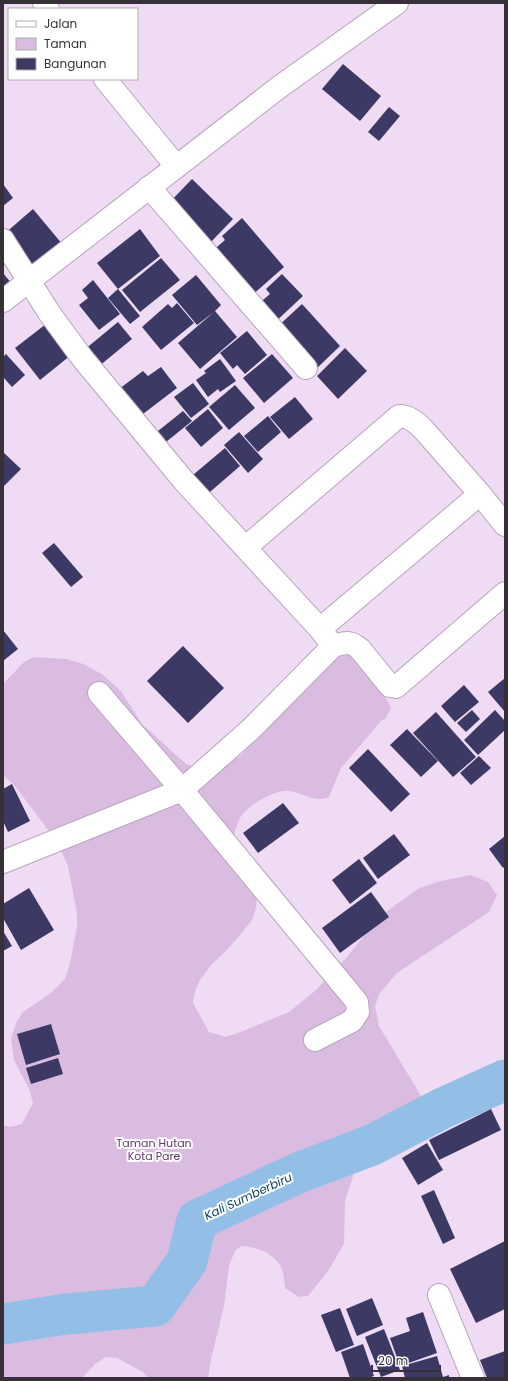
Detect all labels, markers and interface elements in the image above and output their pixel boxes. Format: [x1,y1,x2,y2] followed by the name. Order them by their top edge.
[8,8,138,80] legend
[44,15,77,32] text: Jalan
[44,35,87,52] text: Taman
[44,55,106,72] text: Bangunan
[116,1135,192,1164] park label: Taman Hutan Kota Pare
[201,1168,295,1224] water label: Kali Sumberbiru
[372,1347,440,1373] scale bar
[378,1352,408,1369] text: 20 m

